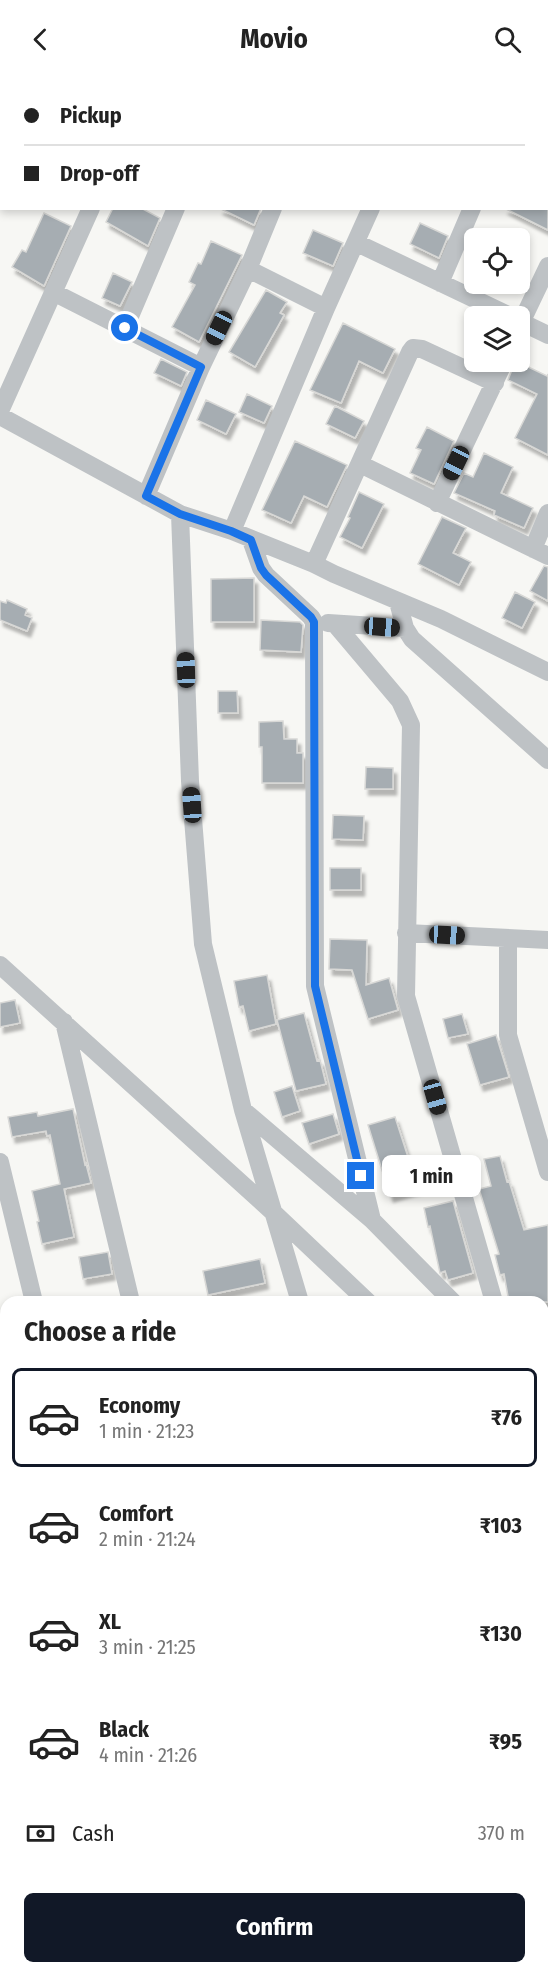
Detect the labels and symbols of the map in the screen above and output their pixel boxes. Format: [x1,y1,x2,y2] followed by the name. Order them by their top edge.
[203,308,235,348] car
[111,314,138,341] route start
[440,443,472,483] car
[363,617,401,637] car
[176,652,196,688] car
[182,786,202,824] car
[429,925,465,945] car
[421,1077,449,1117] car
[382,1155,481,1197] callout: 1 min
[347,1162,374,1189] route end

